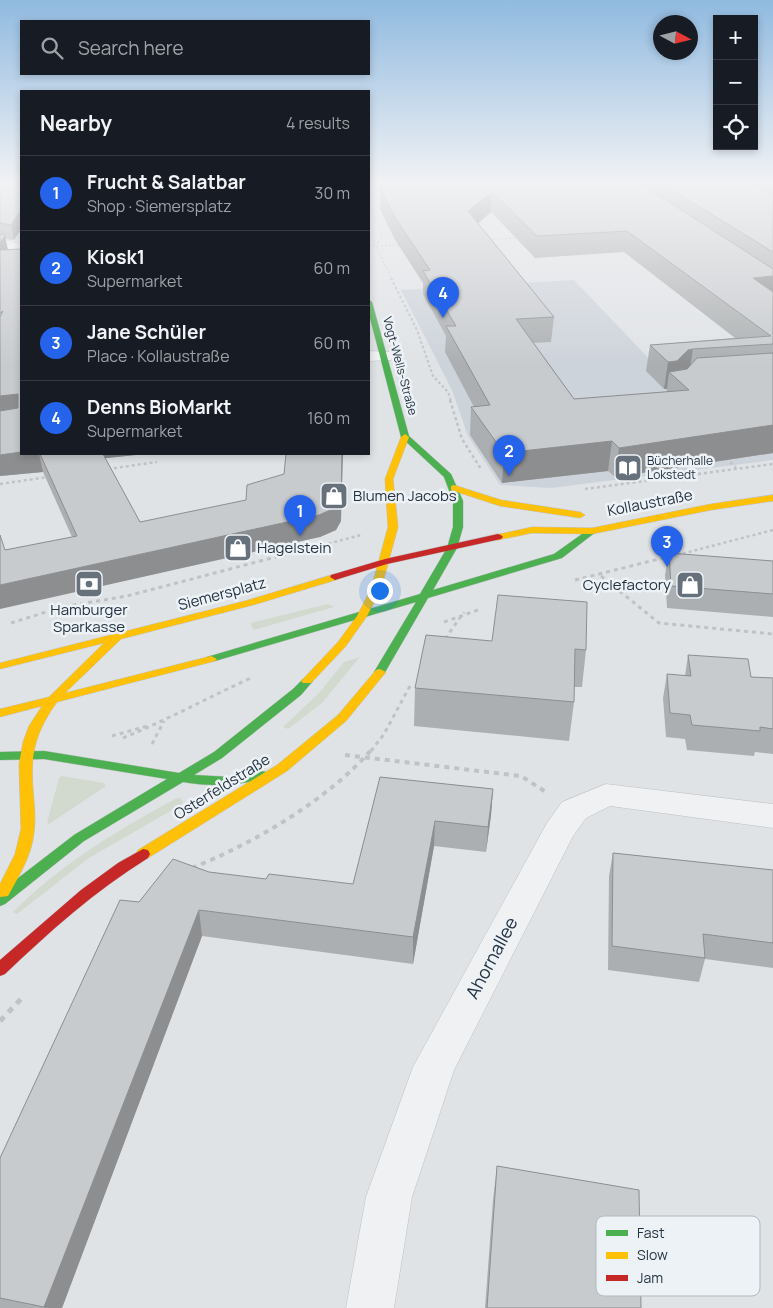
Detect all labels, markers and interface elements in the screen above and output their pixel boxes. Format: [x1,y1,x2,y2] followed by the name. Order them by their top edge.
[653,15,698,60] north arrow
[713,15,758,150] map controls
[713,15,758,60] button: +
[20,20,370,75] search box
[38,34,66,62] icon: search
[78,35,184,61] text: Search here
[713,60,758,105] button: −
[713,105,758,150] button: locate
[40,109,112,137] text: Nearby
[286,112,350,134] text: 4 results
[87,169,246,195] text: Frucht & Salatbar
[52,182,60,204] text: 1
[315,182,350,204] text: 30 m
[87,195,232,217] text: Shop · Siemersplatz
[87,244,145,270] text: Kiosk1
[51,257,61,279] text: 2
[314,257,350,279] text: 60 m
[87,270,183,292] text: Supermarket
[427,277,459,318] pin: 4
[379,315,422,417] street label: Vogt-Wells-Straße
[87,319,206,345] text: Jane Schüler
[51,332,61,354] text: 3
[314,332,350,354] text: 60 m
[87,345,230,367] text: Place · Kollaustraße
[87,394,232,420] text: Denns BioMarkt
[51,407,61,429] text: 4
[307,407,350,429] text: 160 m
[87,420,183,442] text: Supermarket
[493,435,525,476] pin: 2
[647,452,713,483] place label: Bücherhalle Lokstedt
[613,453,643,483] library icon: Bücherhalle Lokstedt
[319,481,349,511] shop icon: Blumen Jacobs
[605,484,695,521] street label: Kollaustraße
[353,485,457,506] place label: Blumen Jacobs
[284,495,316,536] pin: 1
[651,526,683,567] pin: 3
[223,533,253,563] shop icon: Hagelstein
[257,537,332,558] place label: Hagelstein
[74,569,104,599] bank icon: Hamburger Sparkasse
[675,570,705,600] shop icon: Cyclefactory
[175,572,268,615] street label: Siemersplatz
[583,574,671,595] place label: Cyclefactory
[367,578,393,604] your location
[50,599,128,637] place label: Hamburger Sparkasse
[170,748,274,825] street label: Osterfeldstraße
[460,912,523,1003] street label: Ahornallee
[596,1216,760,1296] legend
[637,1223,665,1242] text: Fast
[637,1245,668,1264] text: Slow
[637,1268,663,1287] text: Jam

